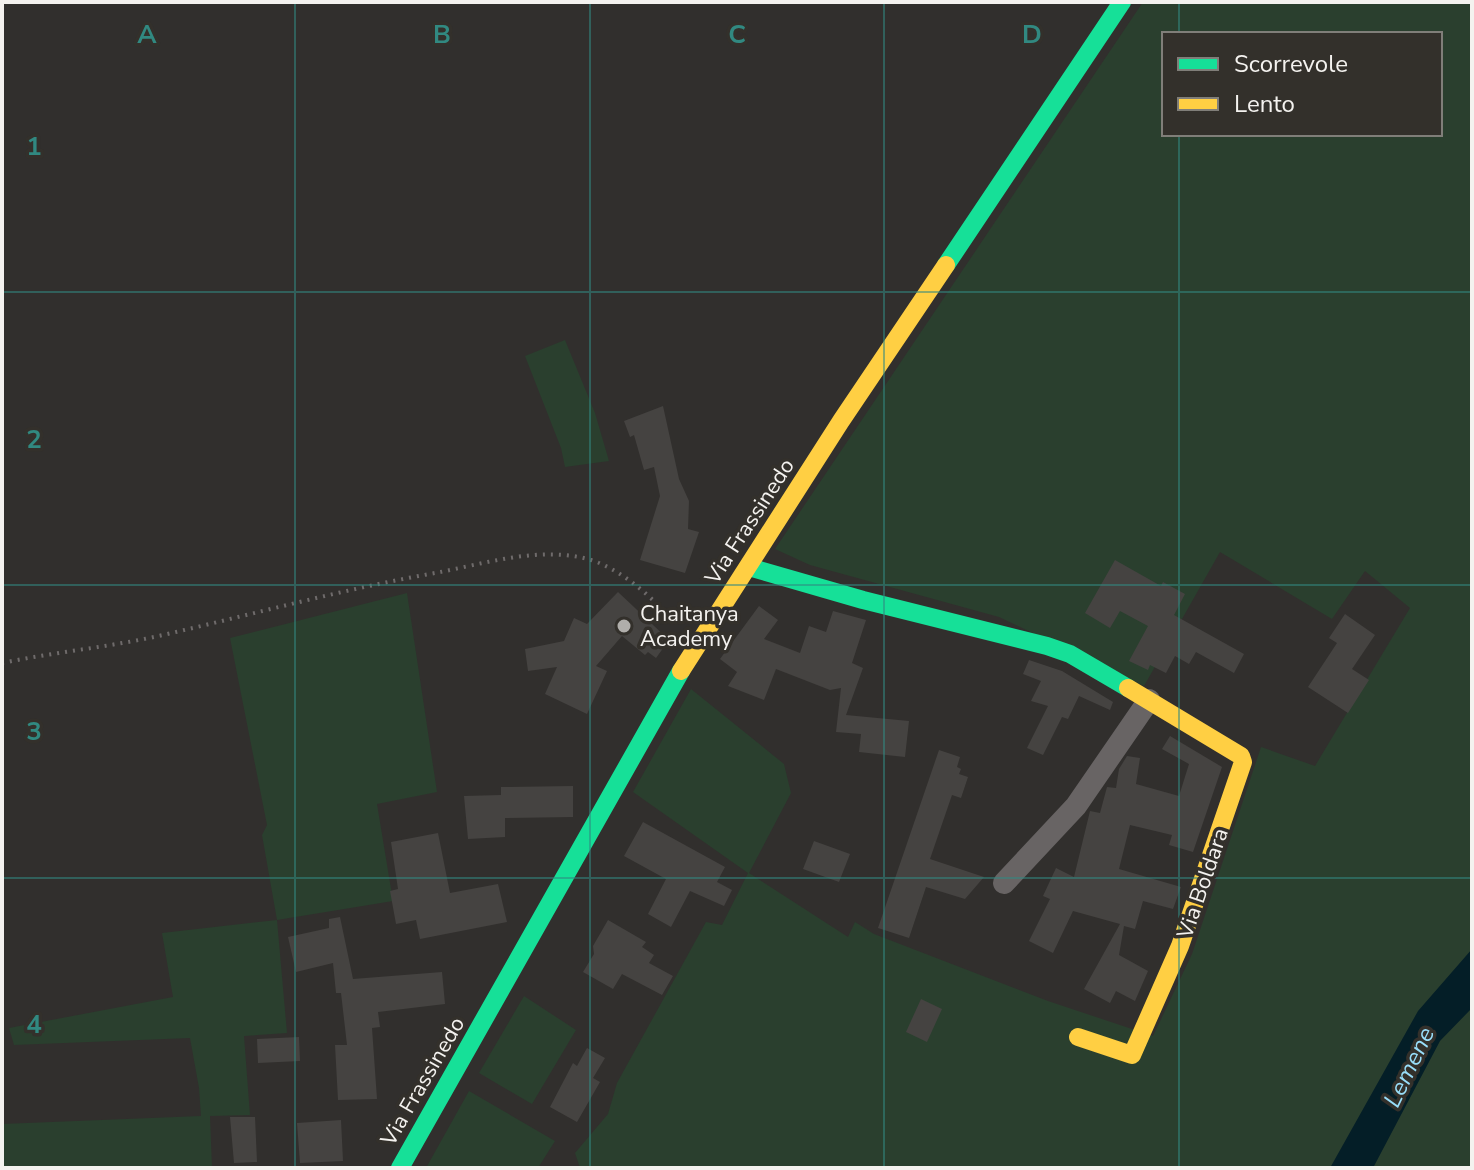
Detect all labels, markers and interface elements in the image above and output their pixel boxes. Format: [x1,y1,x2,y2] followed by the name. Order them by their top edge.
[137,17,157,52] text: A
[433,17,451,52] text: B
[728,17,746,52] text: C
[1022,17,1042,52] text: D
[1162,32,1442,136] legend
[1234,48,1348,80] text: Scorrevole
[1234,88,1295,120] text: Lento
[26,129,42,164] text: 1
[26,422,42,457] text: 2
[697,453,802,591] street label: Via Frassinedo
[640,599,739,654] place label: Chaitanya Academy
[615,617,633,635] marker: Chaitanya Academy
[26,714,42,749] text: 3
[1170,824,1236,944] street label: Via Boldara
[26,1007,42,1042] text: 4
[373,1011,472,1152] street label: Via Frassinedo
[1376,1021,1442,1112] water label: Lemene

